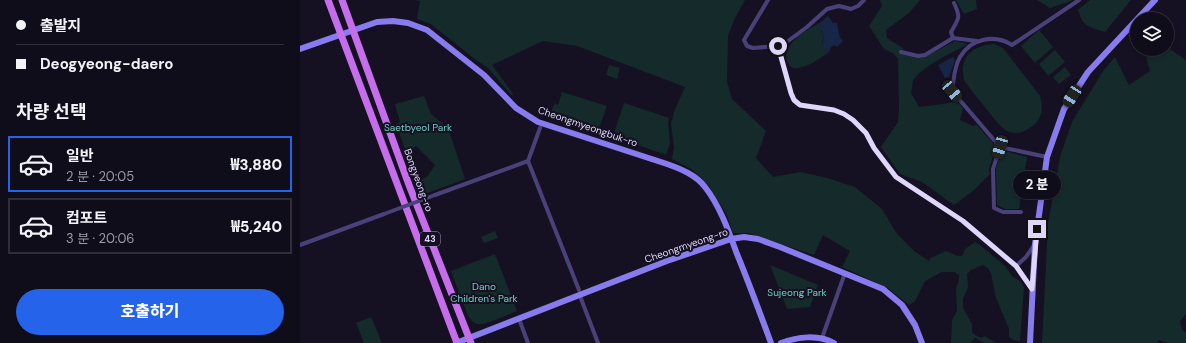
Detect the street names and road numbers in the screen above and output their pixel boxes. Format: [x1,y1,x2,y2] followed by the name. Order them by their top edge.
[536,103,639,150] street label: Cheongmyeongbuk-ro
[401,147,436,214] street label: Bongyeong-ro
[643,225,730,266] street label: Cheongmyeong-ro
[420,232,440,246] road number: 43

